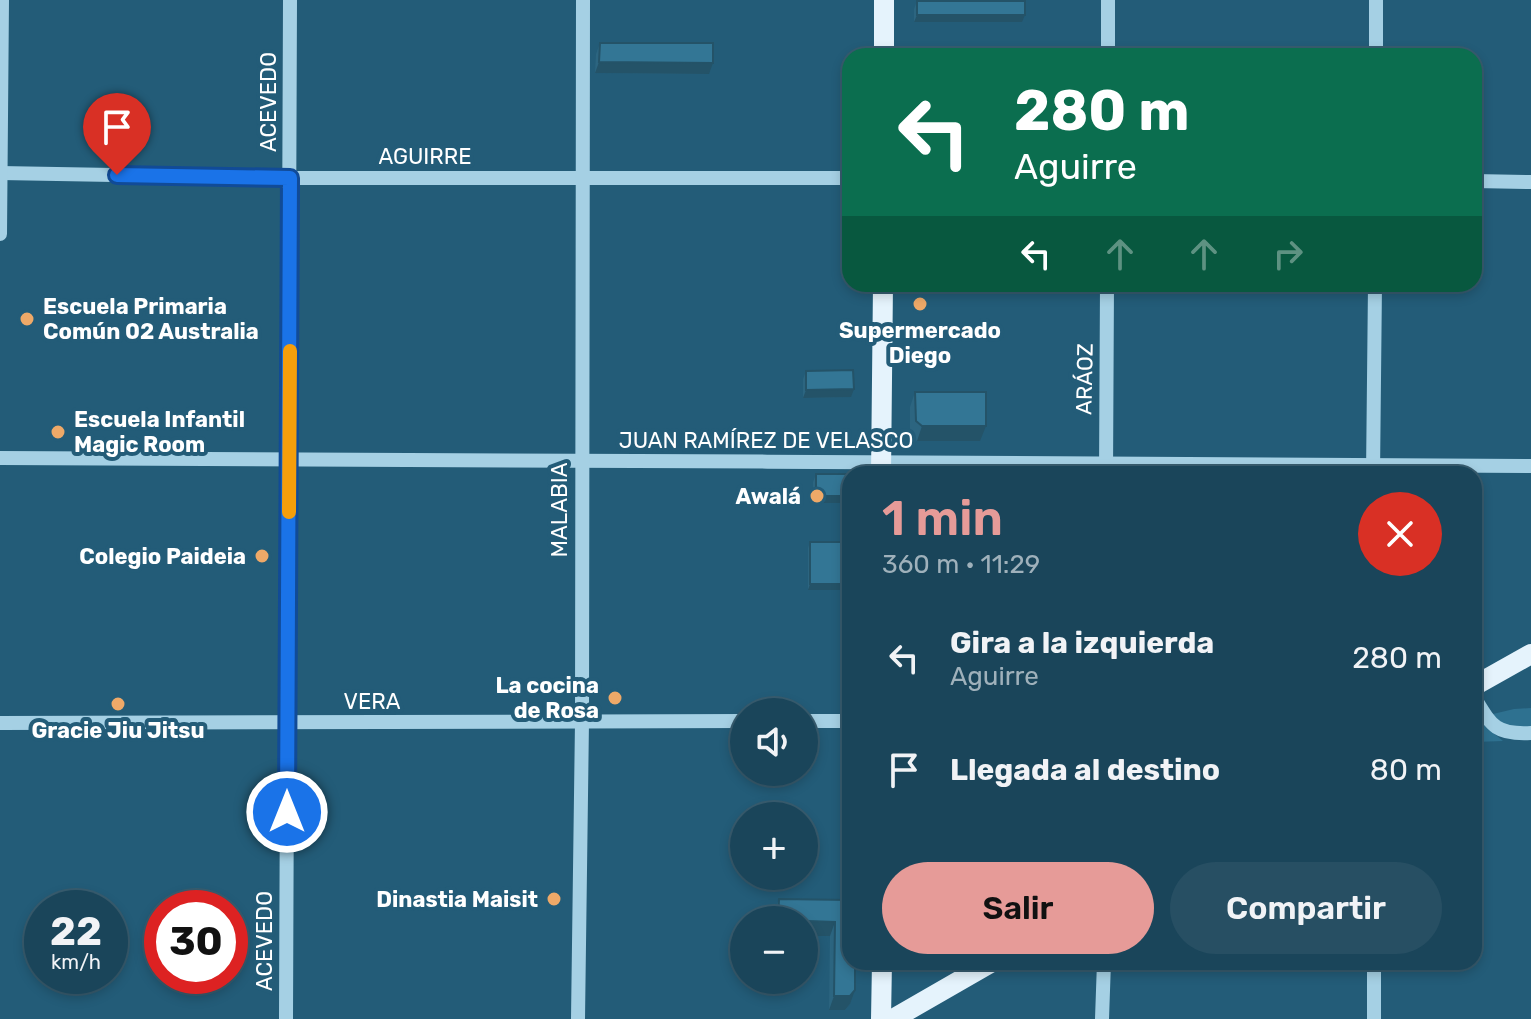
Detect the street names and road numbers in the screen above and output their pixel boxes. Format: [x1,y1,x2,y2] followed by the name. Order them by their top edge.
[255,52,282,152] street label: ACEVEDO
[378,143,472,170] street label: AGUIRRE
[1070,343,1099,415] street label: ARÁOZ
[619,427,913,454] street label: JUAN RAMÍREZ DE VELASCO
[546,462,573,557] street label: MALABIA
[344,688,401,715] street label: VERA
[251,891,278,991] street label: ACEVEDO

